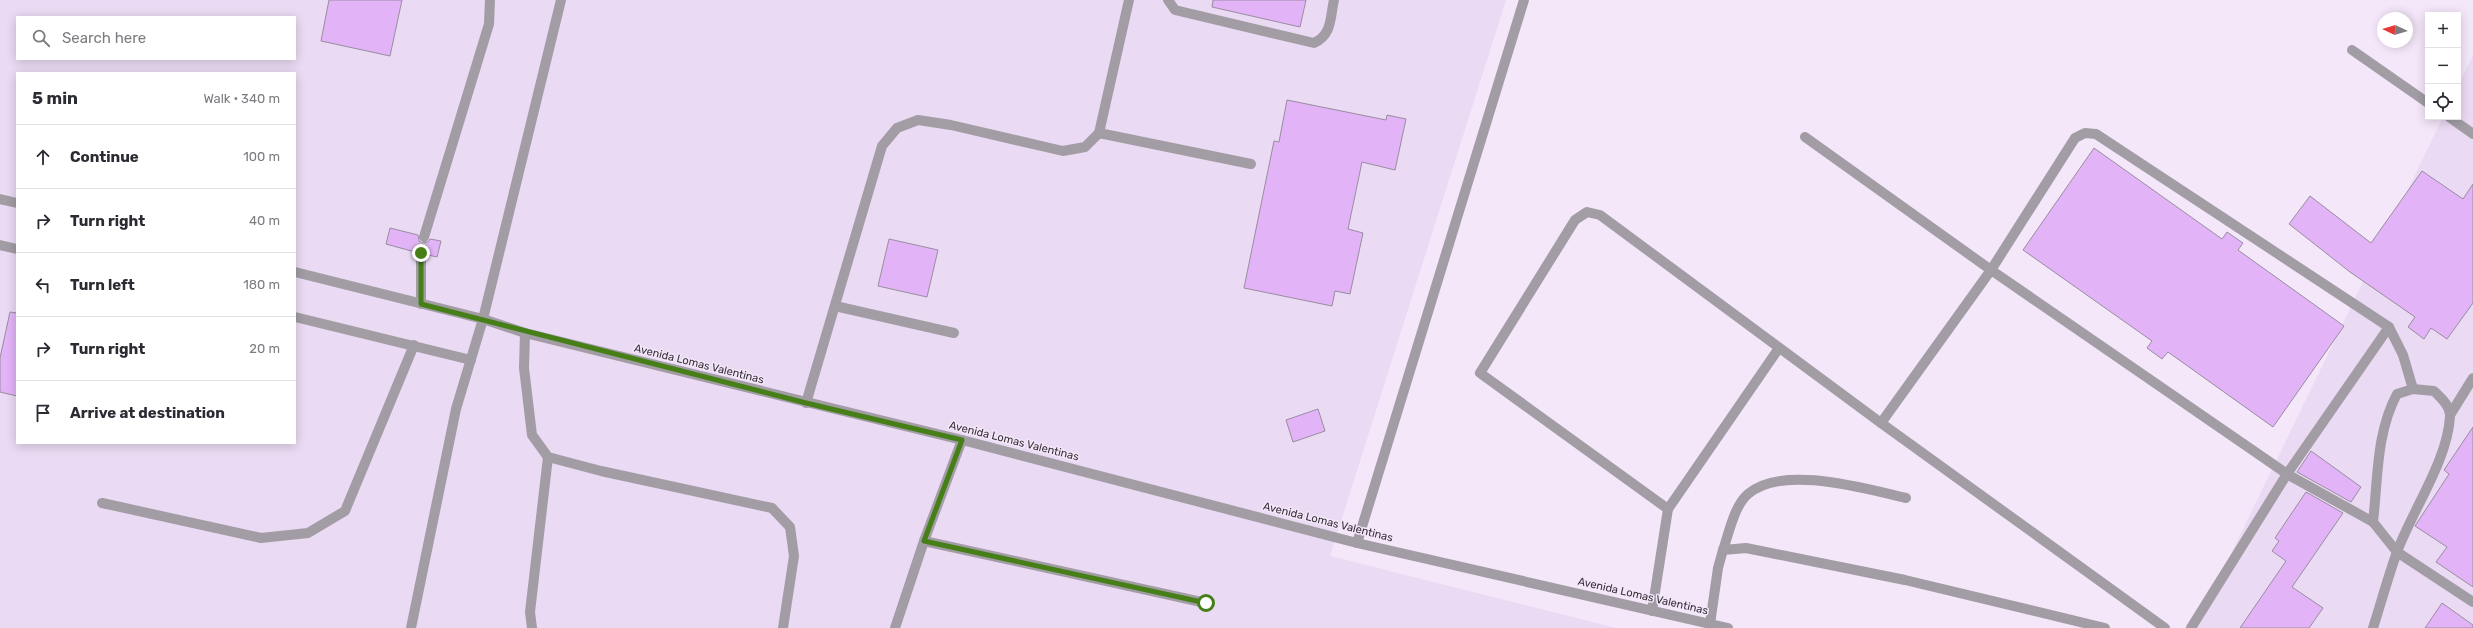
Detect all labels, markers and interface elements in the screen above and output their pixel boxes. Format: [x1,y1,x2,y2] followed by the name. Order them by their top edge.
[2377,12,2413,48] north arrow
[2425,12,2461,120] map controls
[2425,12,2461,48] button: +
[16,16,296,60] search box
[30,27,52,49] icon: search
[62,29,146,47] text: Search here
[2425,48,2461,84] button: −
[2425,84,2461,120] button: locate
[32,88,78,108] text: 5 min
[203,91,280,106] text: Walk · 340 m
[32,146,54,168] icon: ahead
[70,148,139,166] text: Continue
[243,149,280,164] text: 100 m
[32,210,54,232] icon: right
[70,212,145,230] text: Turn right
[249,213,280,228] text: 40 m
[412,244,430,262] route end
[32,274,54,296] icon: left
[70,276,135,294] text: Turn left
[243,277,280,292] text: 180 m
[32,338,54,360] icon: right
[70,340,145,358] text: Turn right
[249,341,280,356] text: 20 m
[633,342,766,387] street label: Avenida Lomas Valentinas
[32,402,54,424] icon: arrive
[70,404,225,422] text: Arrive at destination
[948,419,1081,464] street label: Avenida Lomas Valentinas
[1262,500,1395,545] street label: Avenida Lomas Valentinas
[1577,575,1710,617] street label: Avenida Lomas Valentinas
[1197,594,1215,612] route start

